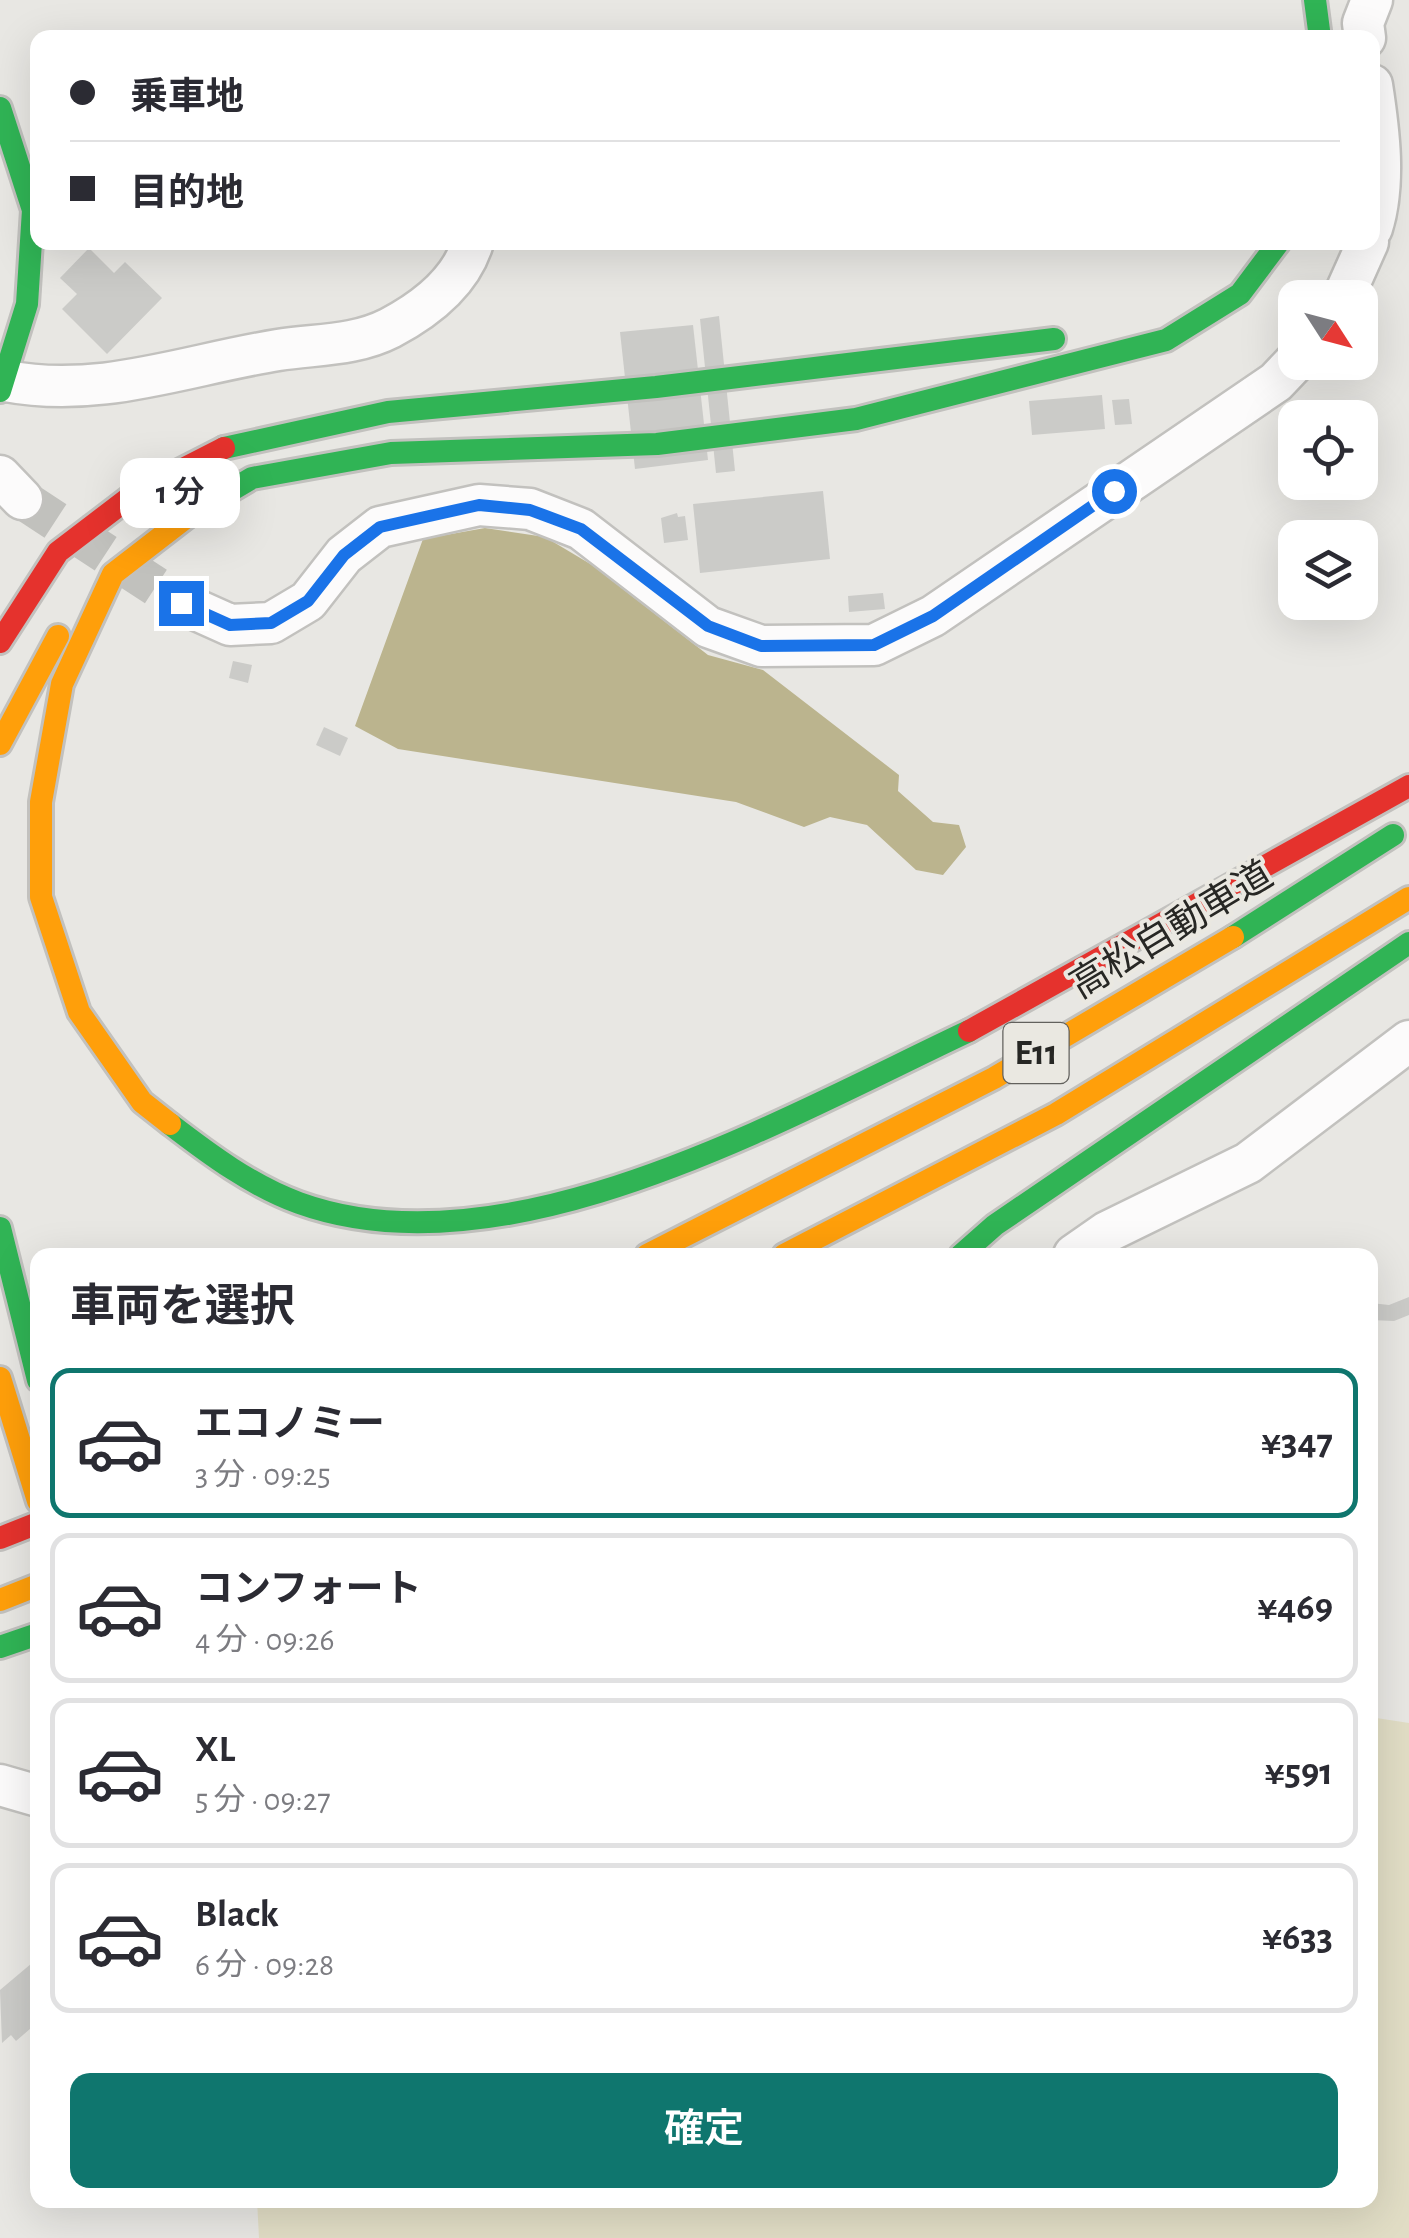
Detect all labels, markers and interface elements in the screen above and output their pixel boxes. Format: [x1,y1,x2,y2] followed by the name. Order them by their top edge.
[130,79,244,117] text: 乗車地
[130,175,244,213] text: 目的地
[1278,280,1378,380] north arrow
[1278,280,1378,620] map controls
[1278,400,1378,500] button: locate
[121,458,241,528] callout: 1 分
[1092,469,1137,514] route start
[156,477,204,509] text: 1 分
[1278,520,1378,620] button: layers
[159,581,204,626] route end
[1063,854,1280,1006] street label: 高松自動車道
[1004,1023,1068,1083] road number: E11
[70,1285,295,1330] text: 車両を選択
[75,1398,165,1488] icon: car
[195,1406,385,1444] text: エコノミー
[1261,1424,1333,1462] text: ¥347
[195,1459,331,1491] text: 3 分 · 09:25
[75,1563,165,1653] icon: car
[195,1571,422,1609] text: コンフォート
[1257,1589,1333,1627] text: ¥469
[195,1624,334,1656] text: 4 分 · 09:26
[75,1728,165,1818] icon: car
[195,1731,235,1769] text: XL
[1265,1754,1333,1792] text: ¥591
[195,1784,331,1816] text: 5 分 · 09:27
[75,1893,165,1983] icon: car
[195,1896,279,1934] text: Black
[1262,1919,1333,1957] text: ¥633
[195,1949,334,1981] text: 6 分 · 09:28
[70,2073,1338,2188] button: 確定

